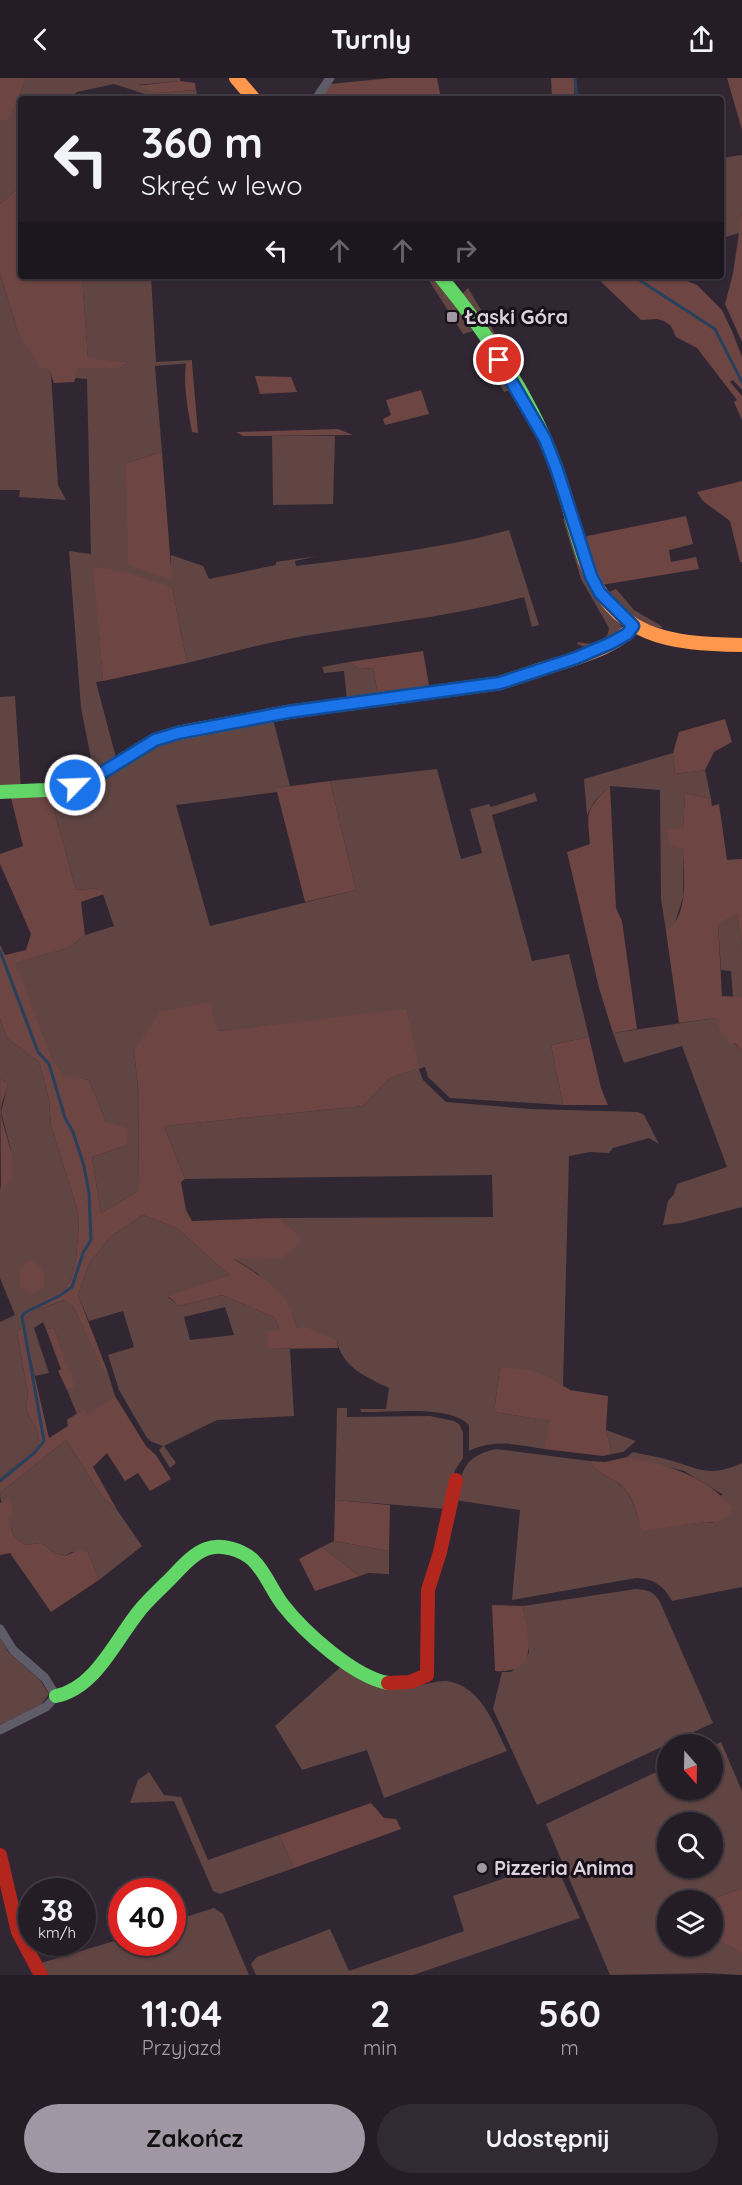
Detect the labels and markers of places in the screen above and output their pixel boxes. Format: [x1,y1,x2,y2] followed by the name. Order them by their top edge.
[464,304,568,329] place label: Łaski Góra
[445,310,459,324] marker: Łaski Góra
[473,334,524,385] pin
[494,1855,634,1880] place label: Pizzeria Anima
[475,1861,489,1875] marker: Pizzeria Anima

